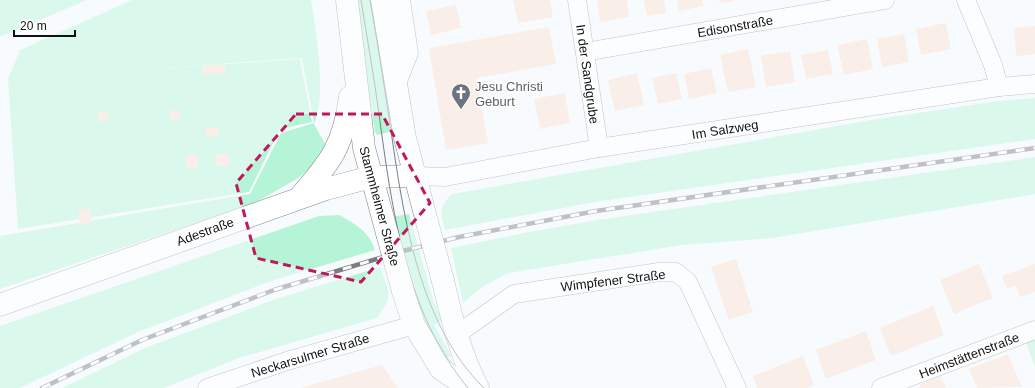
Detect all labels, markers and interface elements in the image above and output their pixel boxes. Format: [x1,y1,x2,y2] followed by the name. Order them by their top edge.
[14,12,75,38] scale bar
[696,12,774,41] street label: Edisonstraße
[20,19,47,33] text: 20 m
[573,23,602,125] street label: In der Sandgrube
[475,79,543,109] place label: Jesu Christi Geburt
[450,82,472,110] church icon: Jesu Christi Geburt
[691,117,759,142] street label: Im Salzweg
[356,145,403,268] street label: Stammheimer Straße
[174,214,236,249] street label: Adestraße
[560,267,666,294] street label: Wimpfener Straße
[917,329,1021,381] street label: Heimstättenstraße
[249,330,371,381] street label: Neckarsulmer Straße

